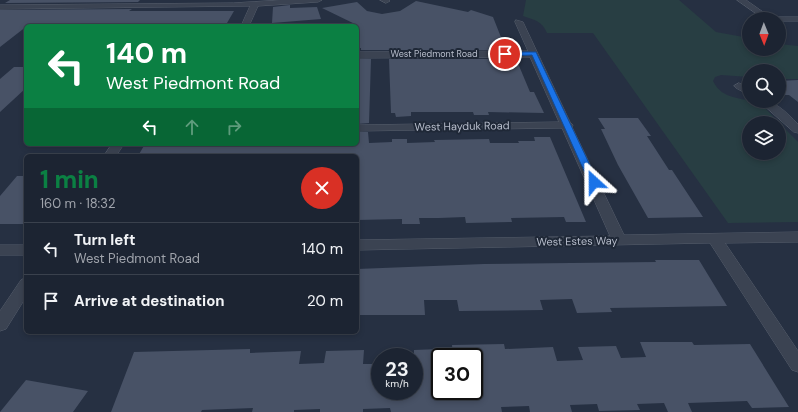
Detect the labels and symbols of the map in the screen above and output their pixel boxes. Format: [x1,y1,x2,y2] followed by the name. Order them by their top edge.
[742,12,786,56] north arrow
[488,37,522,71] pin
[390,48,478,60] street label: West Piedmont Road
[414,118,510,134] street label: West Hayduk Road
[573,161,615,203] position arrow
[536,233,618,249] street label: West Estes Way
[431,348,483,400] speed limit sign: 30

